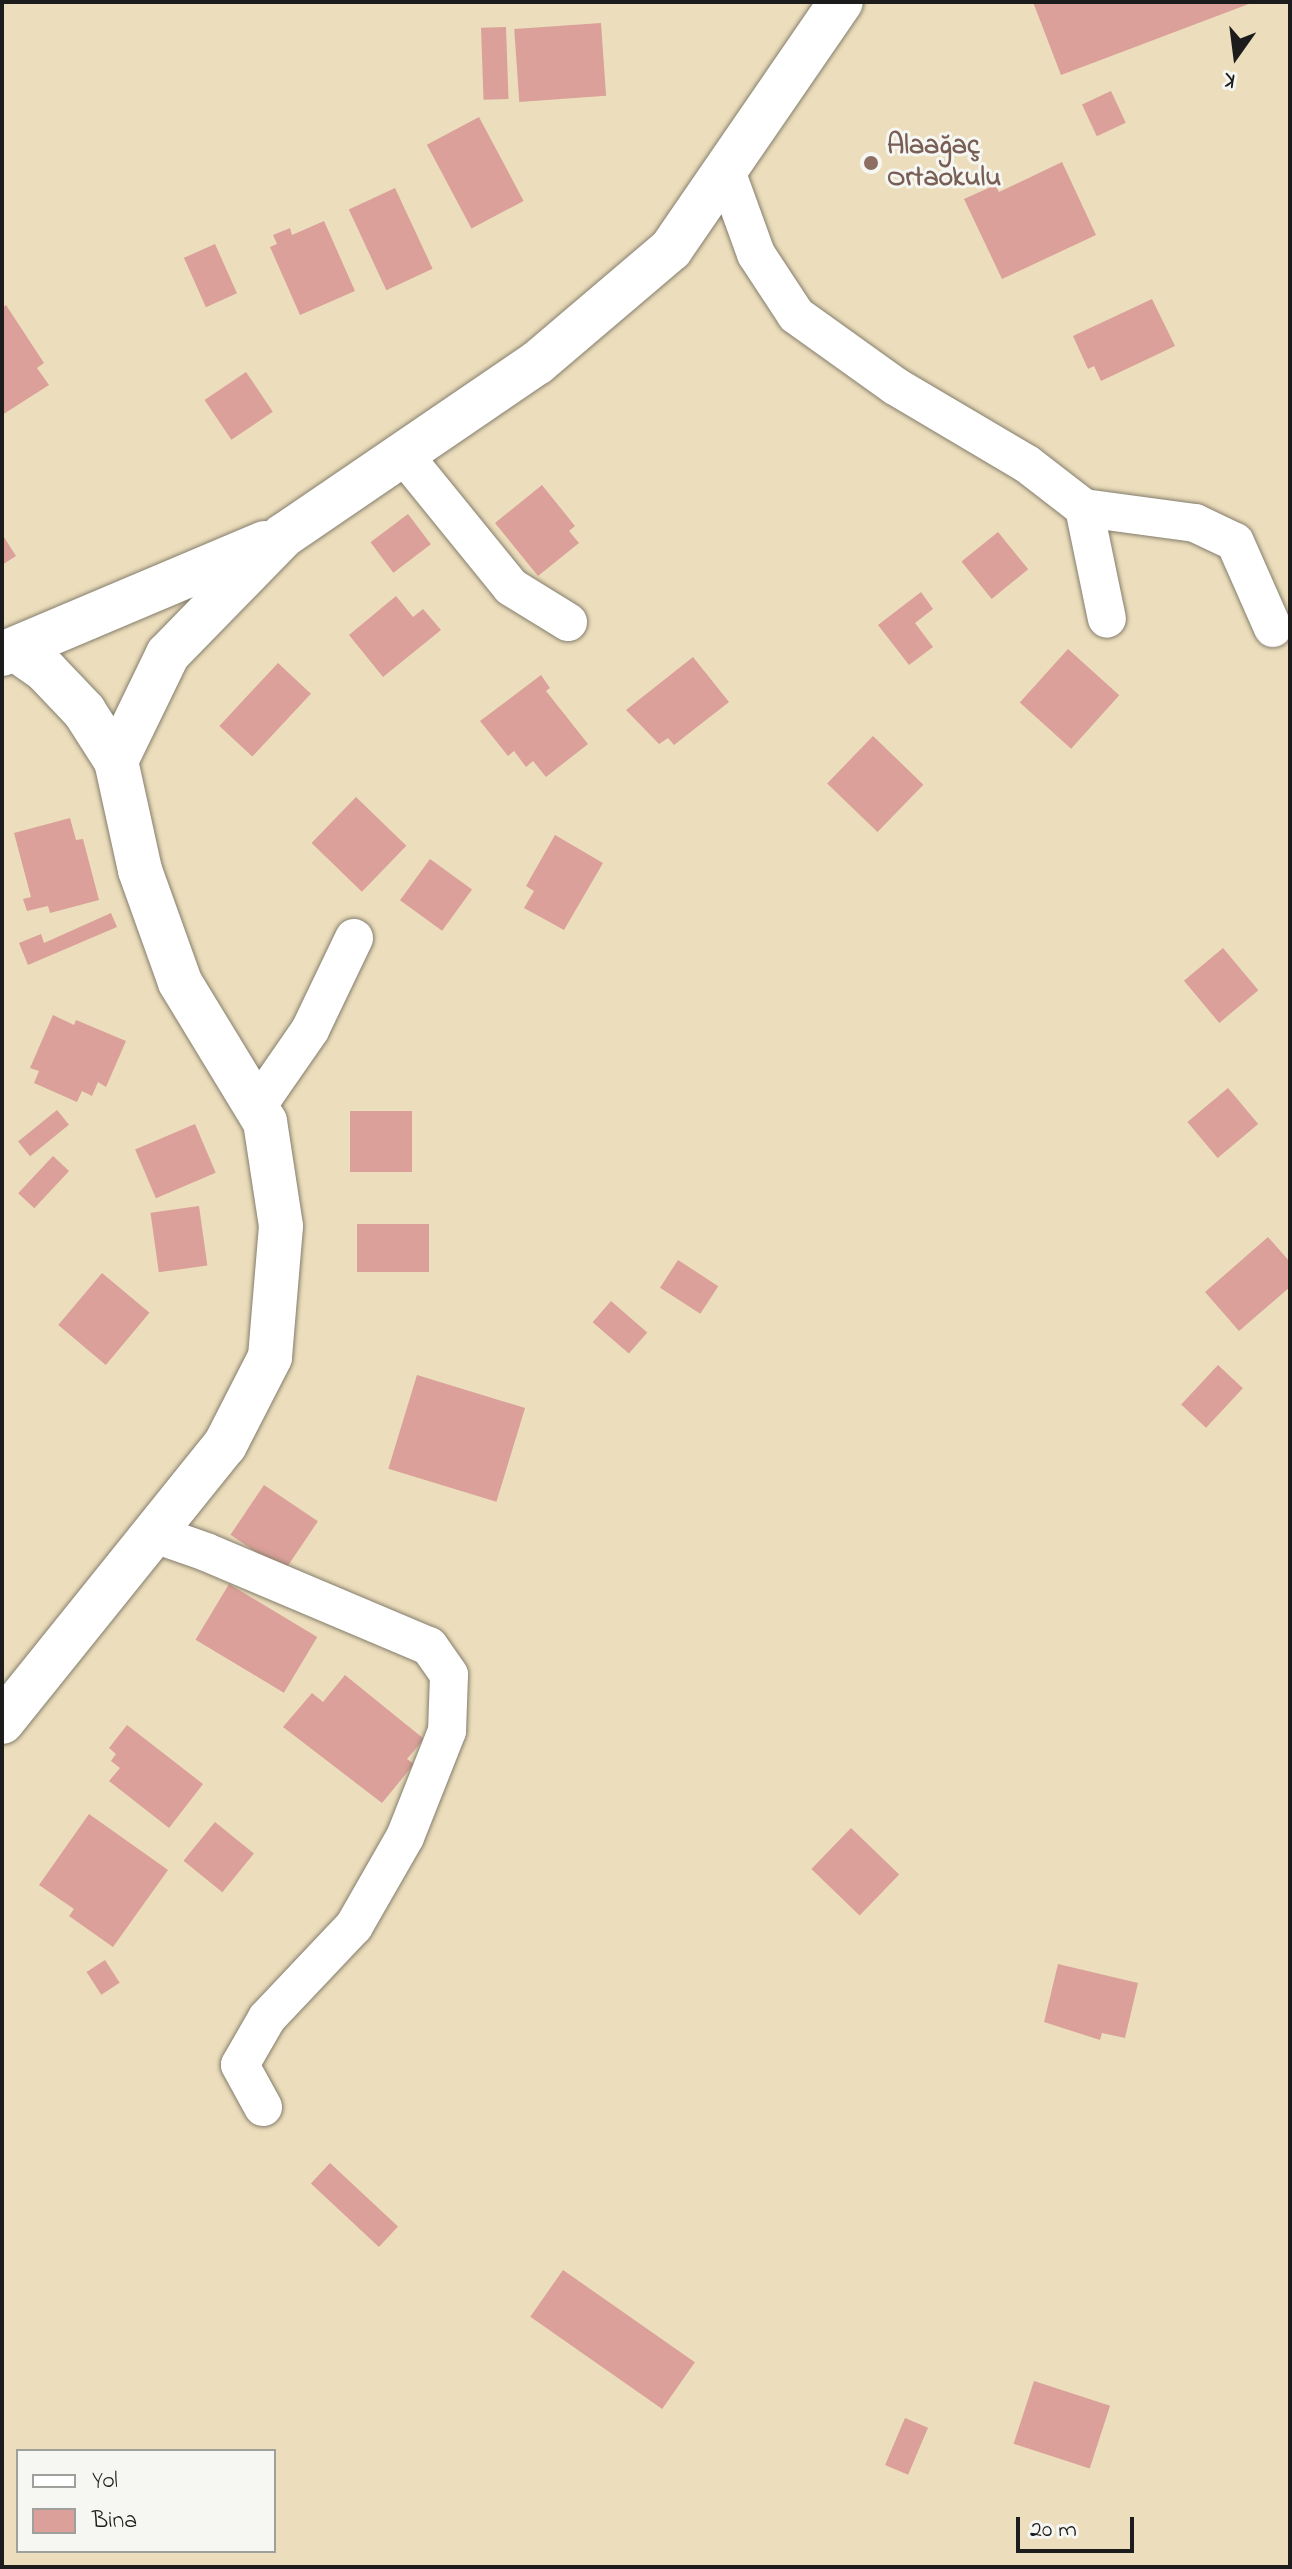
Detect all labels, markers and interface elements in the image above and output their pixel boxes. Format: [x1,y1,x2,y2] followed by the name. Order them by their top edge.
[1196,16,1276,96] north arrow
[1221,62,1239,96] text: K
[887,130,1001,196] place label: Alaağaç Ortaokulu
[862,154,880,172] marker: Alaağaç Ortaokulu
[16,2449,276,2553] legend
[92,2464,118,2499] text: Yol
[1020,2501,1138,2551] scale bar
[92,2504,137,2539] text: Bina
[1030,2513,1077,2548] text: 20 m

